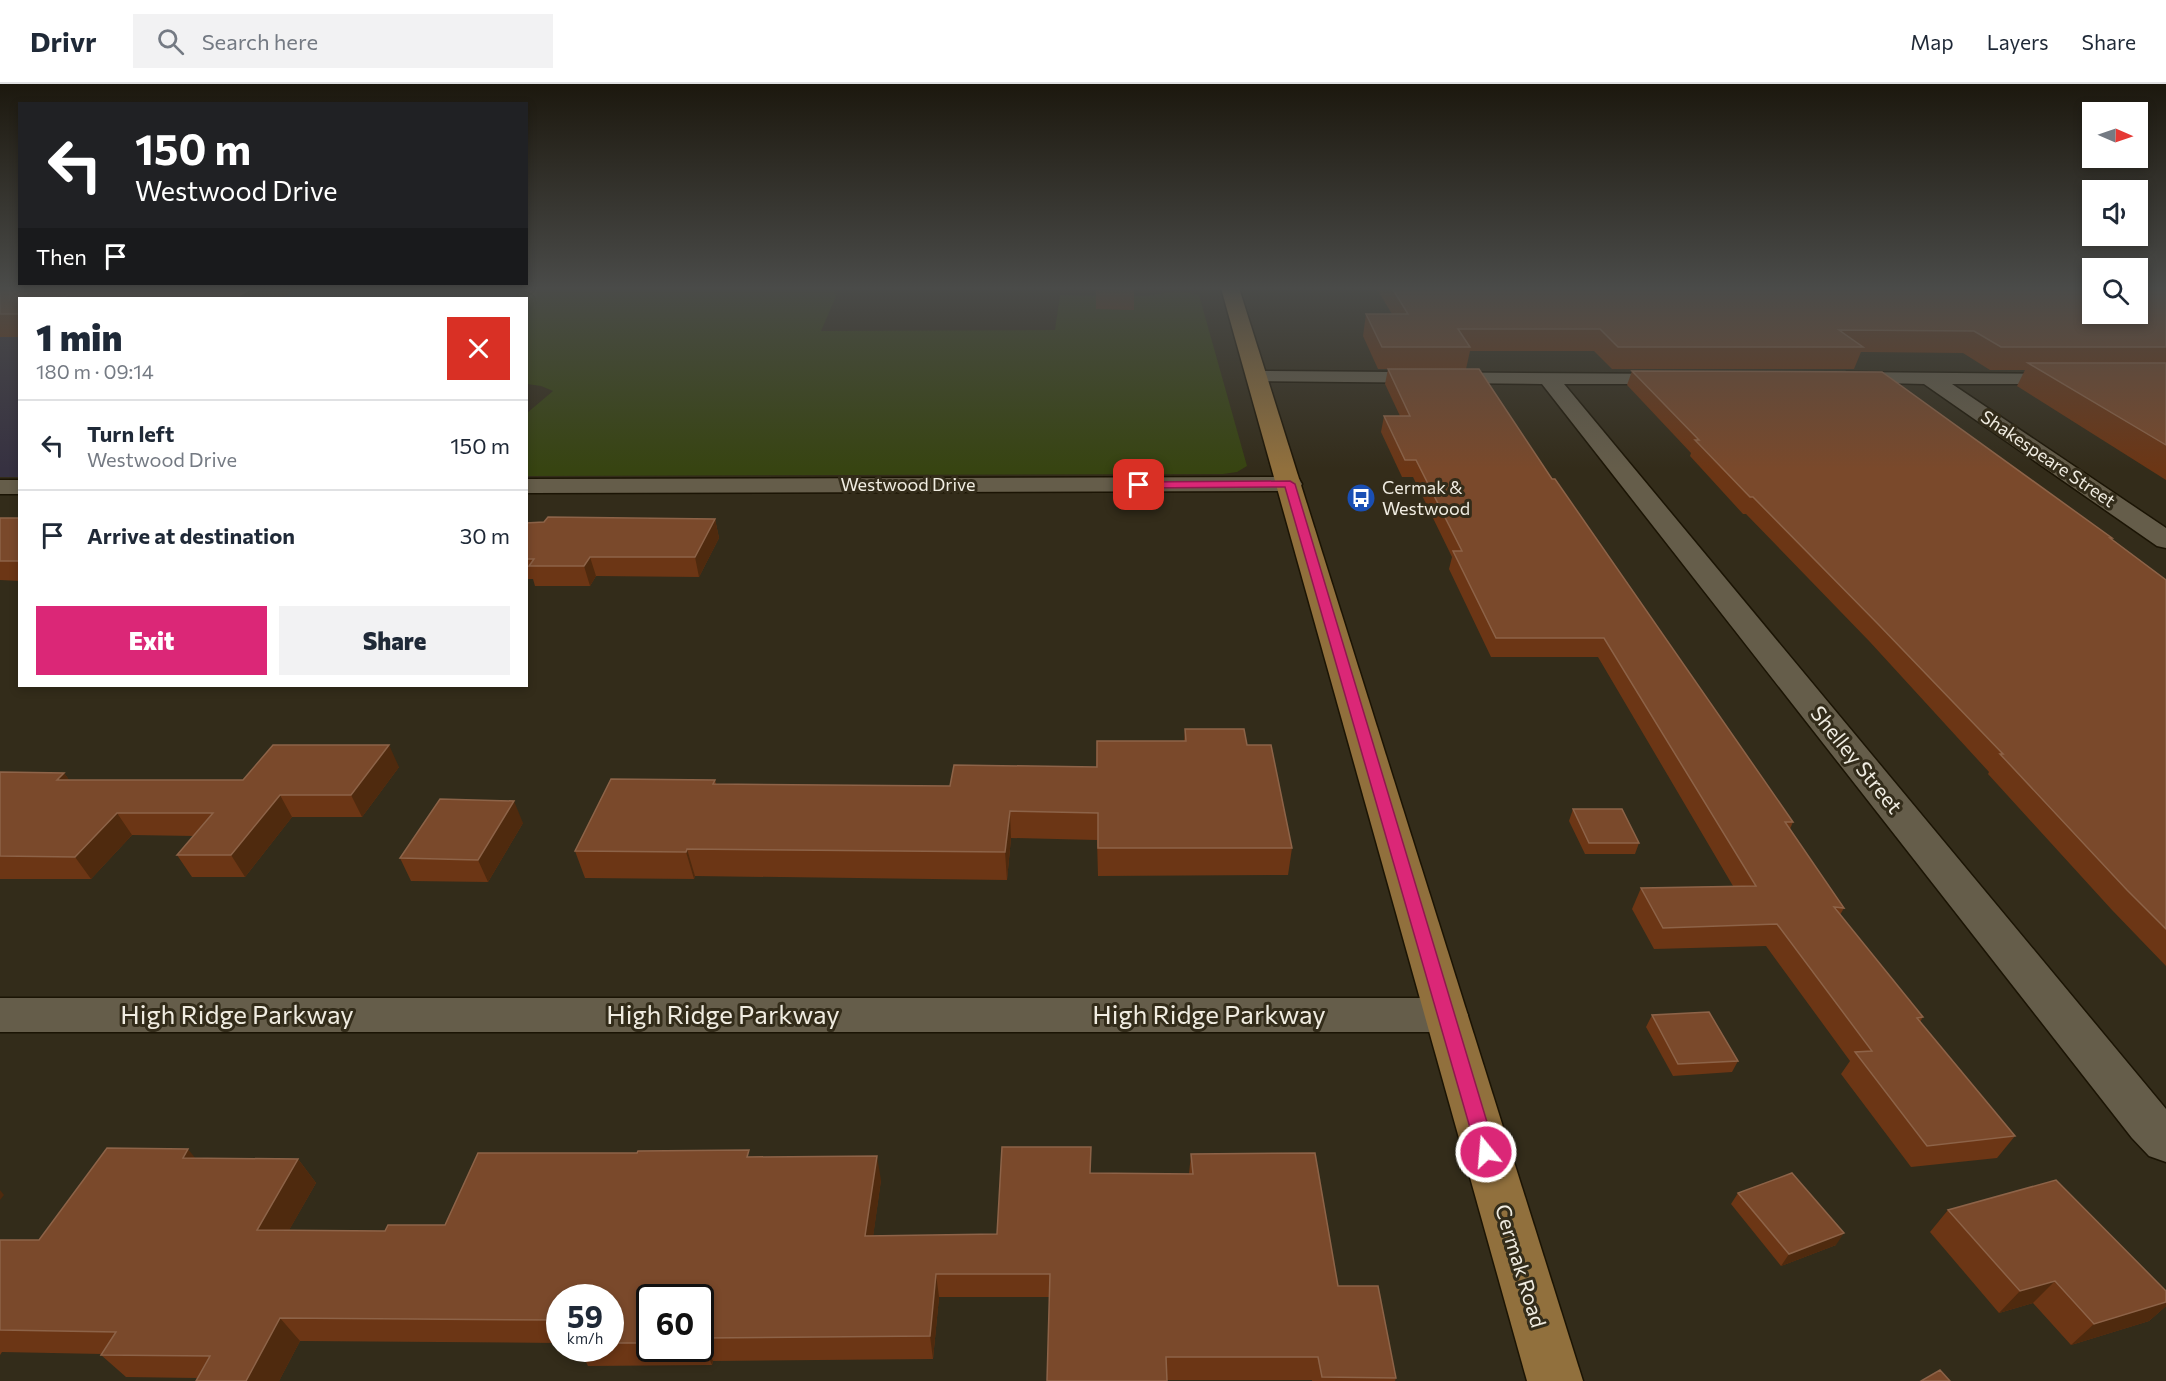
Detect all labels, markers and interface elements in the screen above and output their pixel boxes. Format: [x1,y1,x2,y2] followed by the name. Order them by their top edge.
[133,14,553,68] search box
[30,24,97,58] text: Drivr
[154,25,187,58] icon: search
[202,28,318,55] text: Search here
[1910,29,1954,54] text: Map
[1987,29,2049,54] text: Layers
[2082,29,2136,54] text: Share
[2082,102,2148,168] north arrow
[2082,102,2148,324] map controls
[135,122,251,174] text: 150 m
[36,126,114,204] icon: left
[135,174,338,207] text: Westwood Drive
[2082,180,2148,246] button: sound
[99,240,132,273] icon: arrive
[36,243,87,270] text: Then
[2082,258,2148,324] button: search
[36,314,122,358] text: 1 min
[447,317,510,380] button: close
[36,359,154,383] text: 180 m · 09:14
[1977,405,2120,511] street label: Shakespeare Street
[87,420,174,447] text: Turn left
[36,429,69,462] icon: left
[450,432,510,459] text: 150 m
[87,447,237,471] text: Westwood Drive
[1113,459,1164,510] pin
[1122,468,1155,501] icon: arrive
[840,473,976,495] street label: Westwood Drive
[1382,476,1470,519] place label: Cermak & Westwood
[1345,482,1377,514] bus stop icon: Cermak & Westwood
[36,519,69,552] icon: arrive
[87,522,295,549] text: Arrive at destination
[460,522,510,549] text: 30 m
[36,606,267,675] button: Exit
[279,606,510,675] button: Share
[1806,700,1908,818] street label: Shelley Street
[120,998,354,1029] street label: High Ridge Parkway
[606,998,840,1029] street label: High Ridge Parkway
[1092,998,1326,1029] street label: High Ridge Parkway
[1454,1120,1518,1184] position arrow
[1491,1201,1552,1330] street label: Cermak Road
[636,1284,714,1362] speed limit sign: 60
[567,1297,603,1334] text: 59
[567,1329,603,1347] text: km/h

